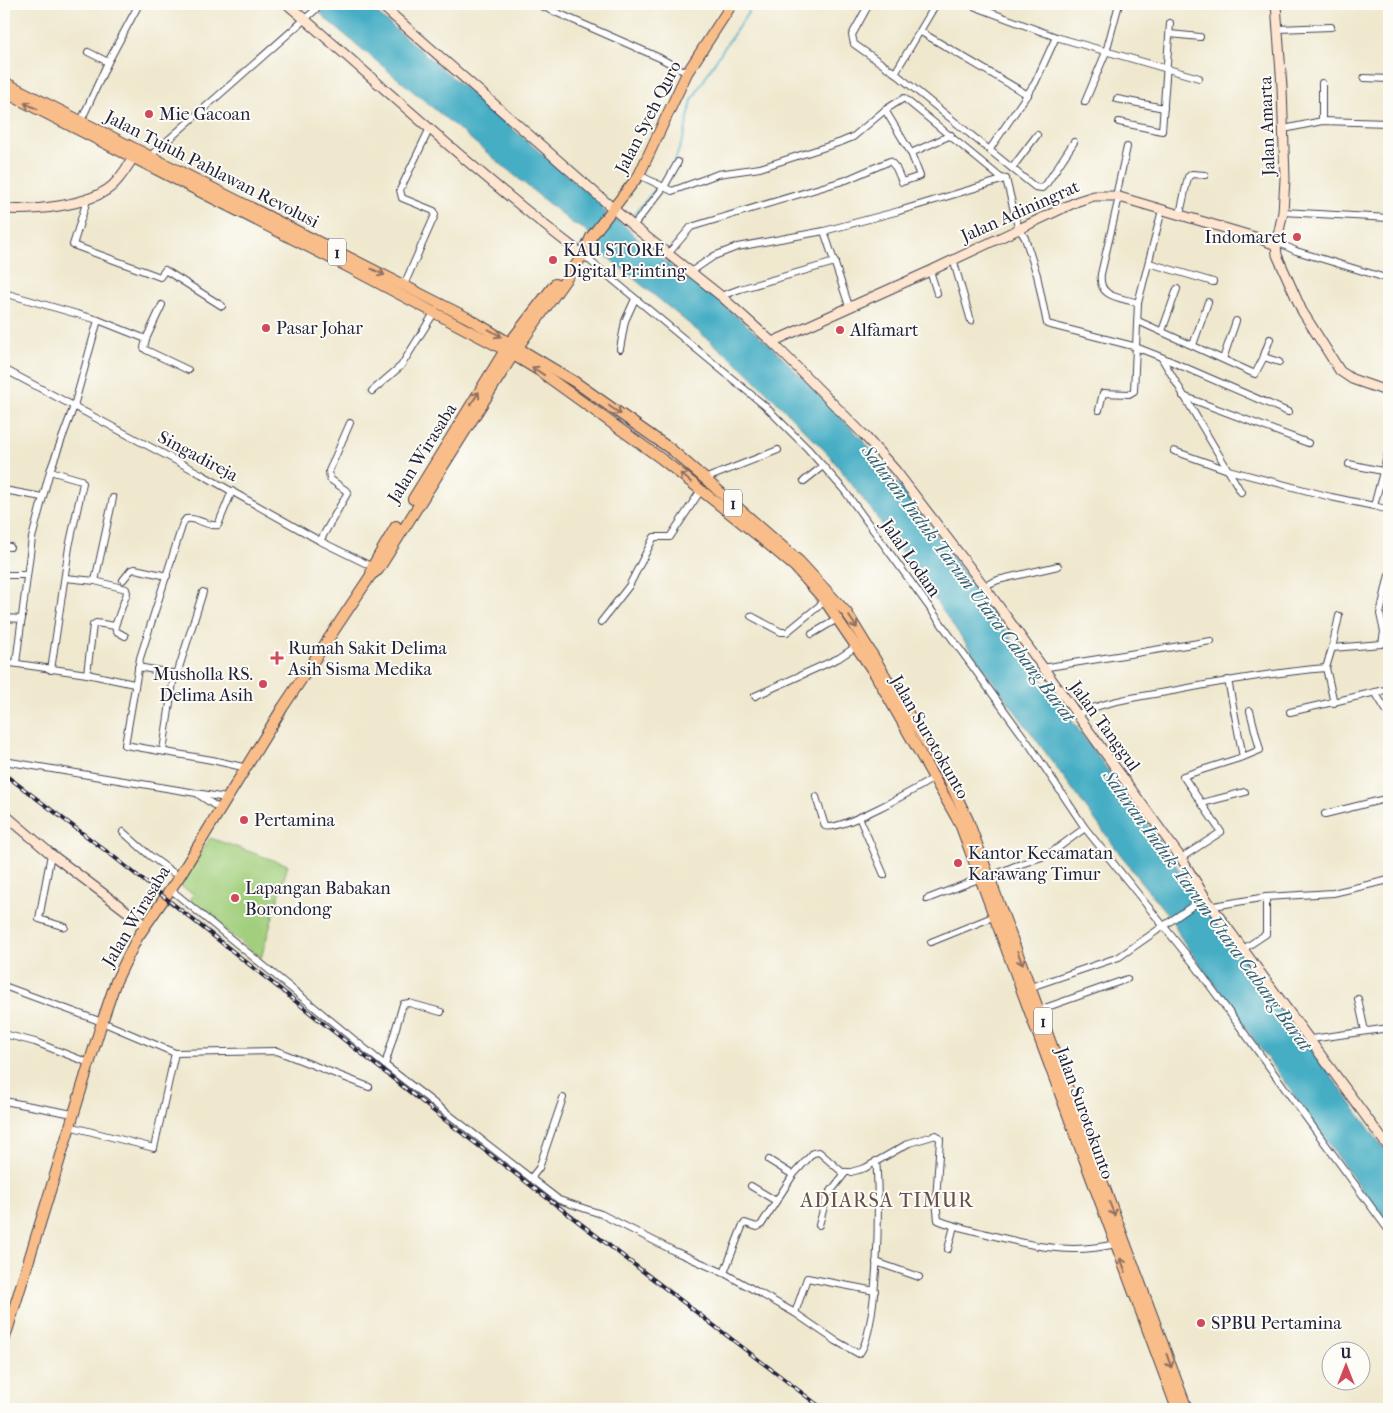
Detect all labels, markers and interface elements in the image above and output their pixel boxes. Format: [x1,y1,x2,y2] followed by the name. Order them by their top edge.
[610,57,686,179] street label: Jalan Syeh Quro
[1255,75,1280,178] street label: Jalan Amarta
[24,101,39,110] one-way arrow
[159,104,251,125] place label: Mie Gacoan
[100,105,323,233] street label: Jalan Tujuh Pahlawan Revolusi
[143,108,155,120] marker: Mie Gacoan
[956,176,1083,248] street label: Jalan Adiningrat
[1205,227,1288,248] place label: Indomaret
[1291,231,1303,243] marker: Indomaret
[328,238,346,266] road number: 1
[563,240,687,282] place label: KAU STORE Digital Printing
[547,254,559,266] marker: KAU STORE Digital Printing
[370,268,385,277] one-way arrow
[276,318,363,339] place label: Pasar Johar
[849,320,919,341] place label: Alfamart
[260,322,272,334] marker: Pasar Johar
[834,324,846,336] marker: Alfamart
[487,329,501,339] one-way arrow
[532,366,546,376] one-way arrow
[470,392,480,406] one-way arrow
[382,399,462,509] street label: Jalan Wirasaba
[608,405,622,415] one-way arrow
[154,427,242,487] street label: Singadireja
[856,440,1080,727] water label: Saluran Induk Tarum Utara Cabang Barat
[680,473,693,484] one-way arrow
[724,489,742,516] road number: 1
[875,514,945,601] street label: Jalal Lodam
[848,615,858,629] one-way arrow
[287,638,447,680] place label: Rumah Sakit Delima Asih Sisma Medika
[270,651,284,665] marker: Rumah Sakit Delima Asih Sisma Medika
[153,664,253,706] place label: Musholla RS. Delima Asih
[885,670,973,803] street label: Jalan Surotokunto
[1064,675,1144,776] street label: Jalan Tanggul
[257,678,269,690] marker: Musholla RS. Delima Asih
[1097,765,1317,1056] water label: Saluran Induk Tarum Utara Cabang Barat
[254,810,336,831] place label: Pertamina
[238,814,250,826] marker: Pertamina
[968,843,1114,885] place label: Kantor Kecamatan Karawang Timur
[952,857,964,869] marker: Kantor Kecamatan Karawang Timur
[97,861,175,972] street label: Jalan Wirasaba
[245,878,391,920] place label: Lapangan Babakan Borondong
[229,892,241,904] marker: Lapangan Babakan Borondong
[1016,949,1025,965] one-way arrow
[1034,1008,1052,1034] road number: 1
[1050,1042,1118,1182] street label: Jalan Surotokunto
[799,1189,974,1212] district label: ADIARSA TIMUR
[1108,1200,1117,1216] one-way arrow
[1118,1258,1127,1274] one-way arrow
[1211,1313,1342,1334] place label: SPBU Pertamina
[1195,1317,1207,1329] marker: SPBU Pertamina
[1320,1340,1370,1390] north arrow
[1340,1345,1352,1362] text: U
[1166,1353,1175,1368] one-way arrow

